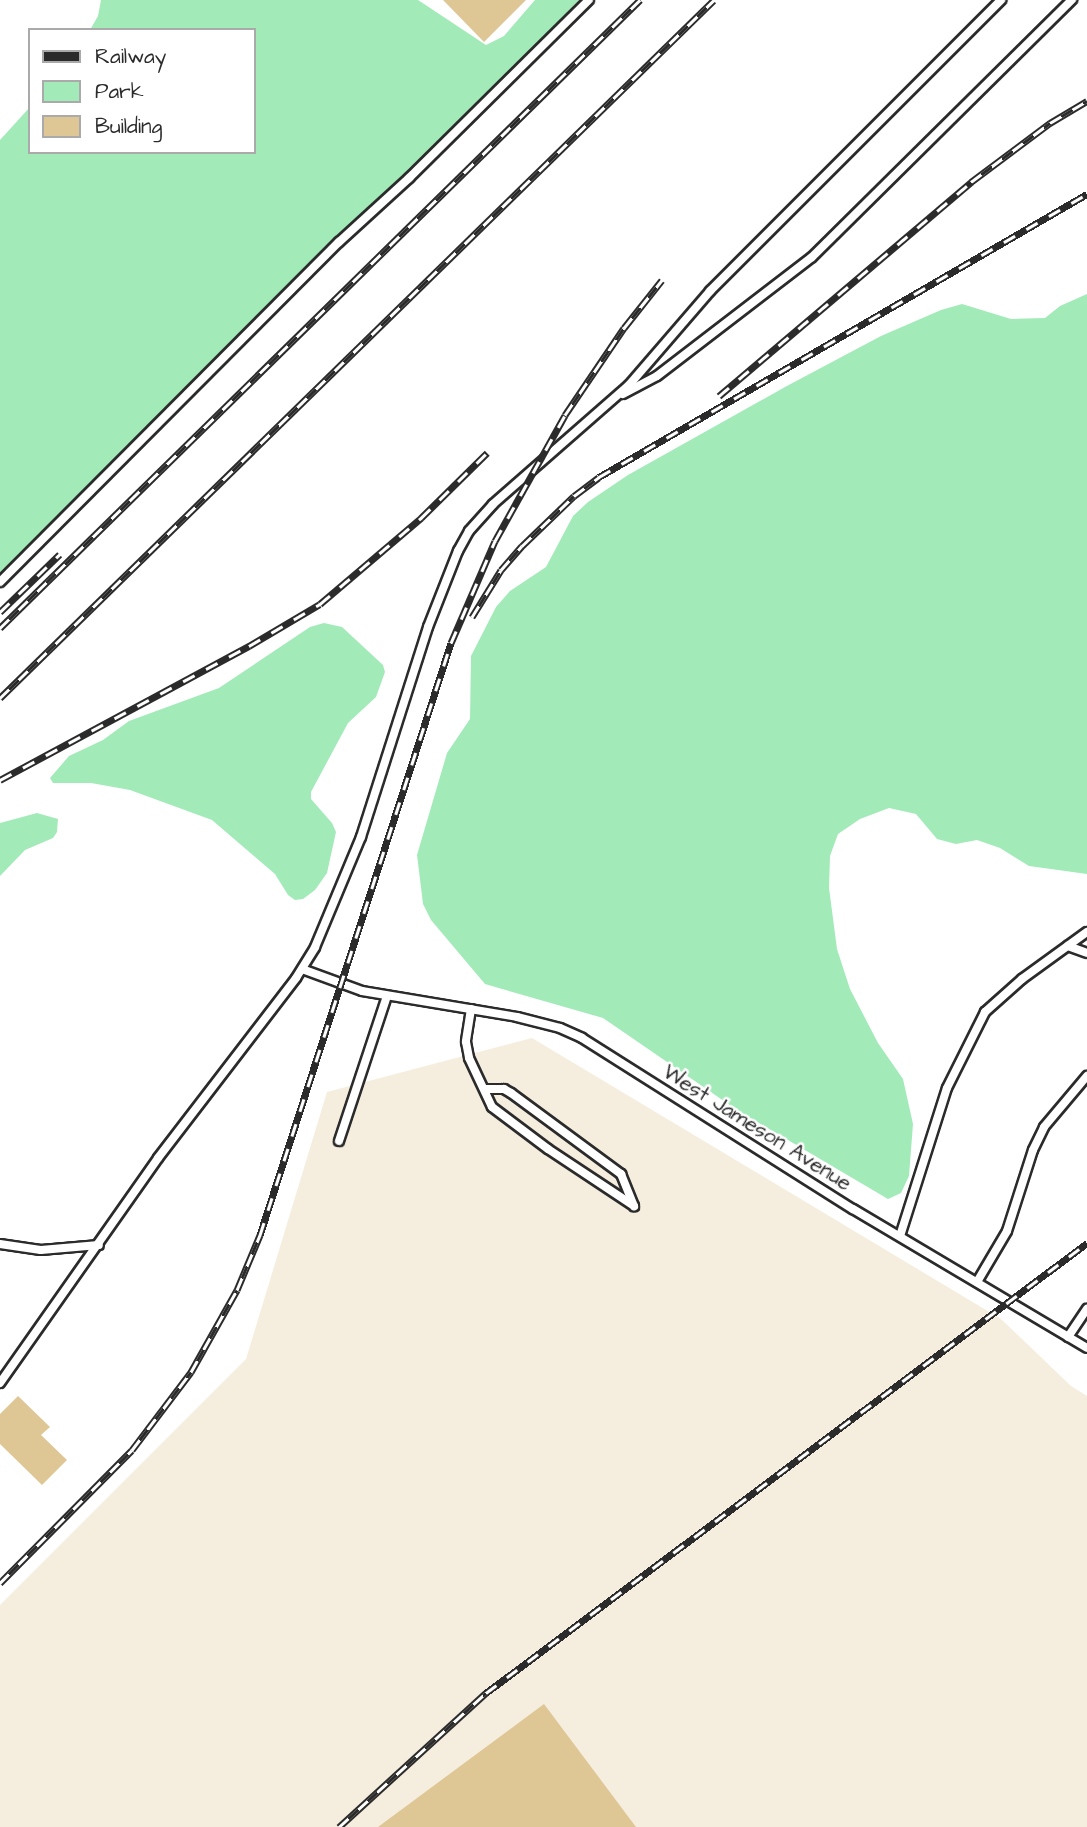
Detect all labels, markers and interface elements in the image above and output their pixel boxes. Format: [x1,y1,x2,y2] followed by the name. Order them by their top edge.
[28,28,256,154] legend
[95,42,166,71] text: Railway
[95,77,144,106] text: Park
[95,112,162,141] text: Building
[658,1060,856,1196] street label: West Jameson Avenue

